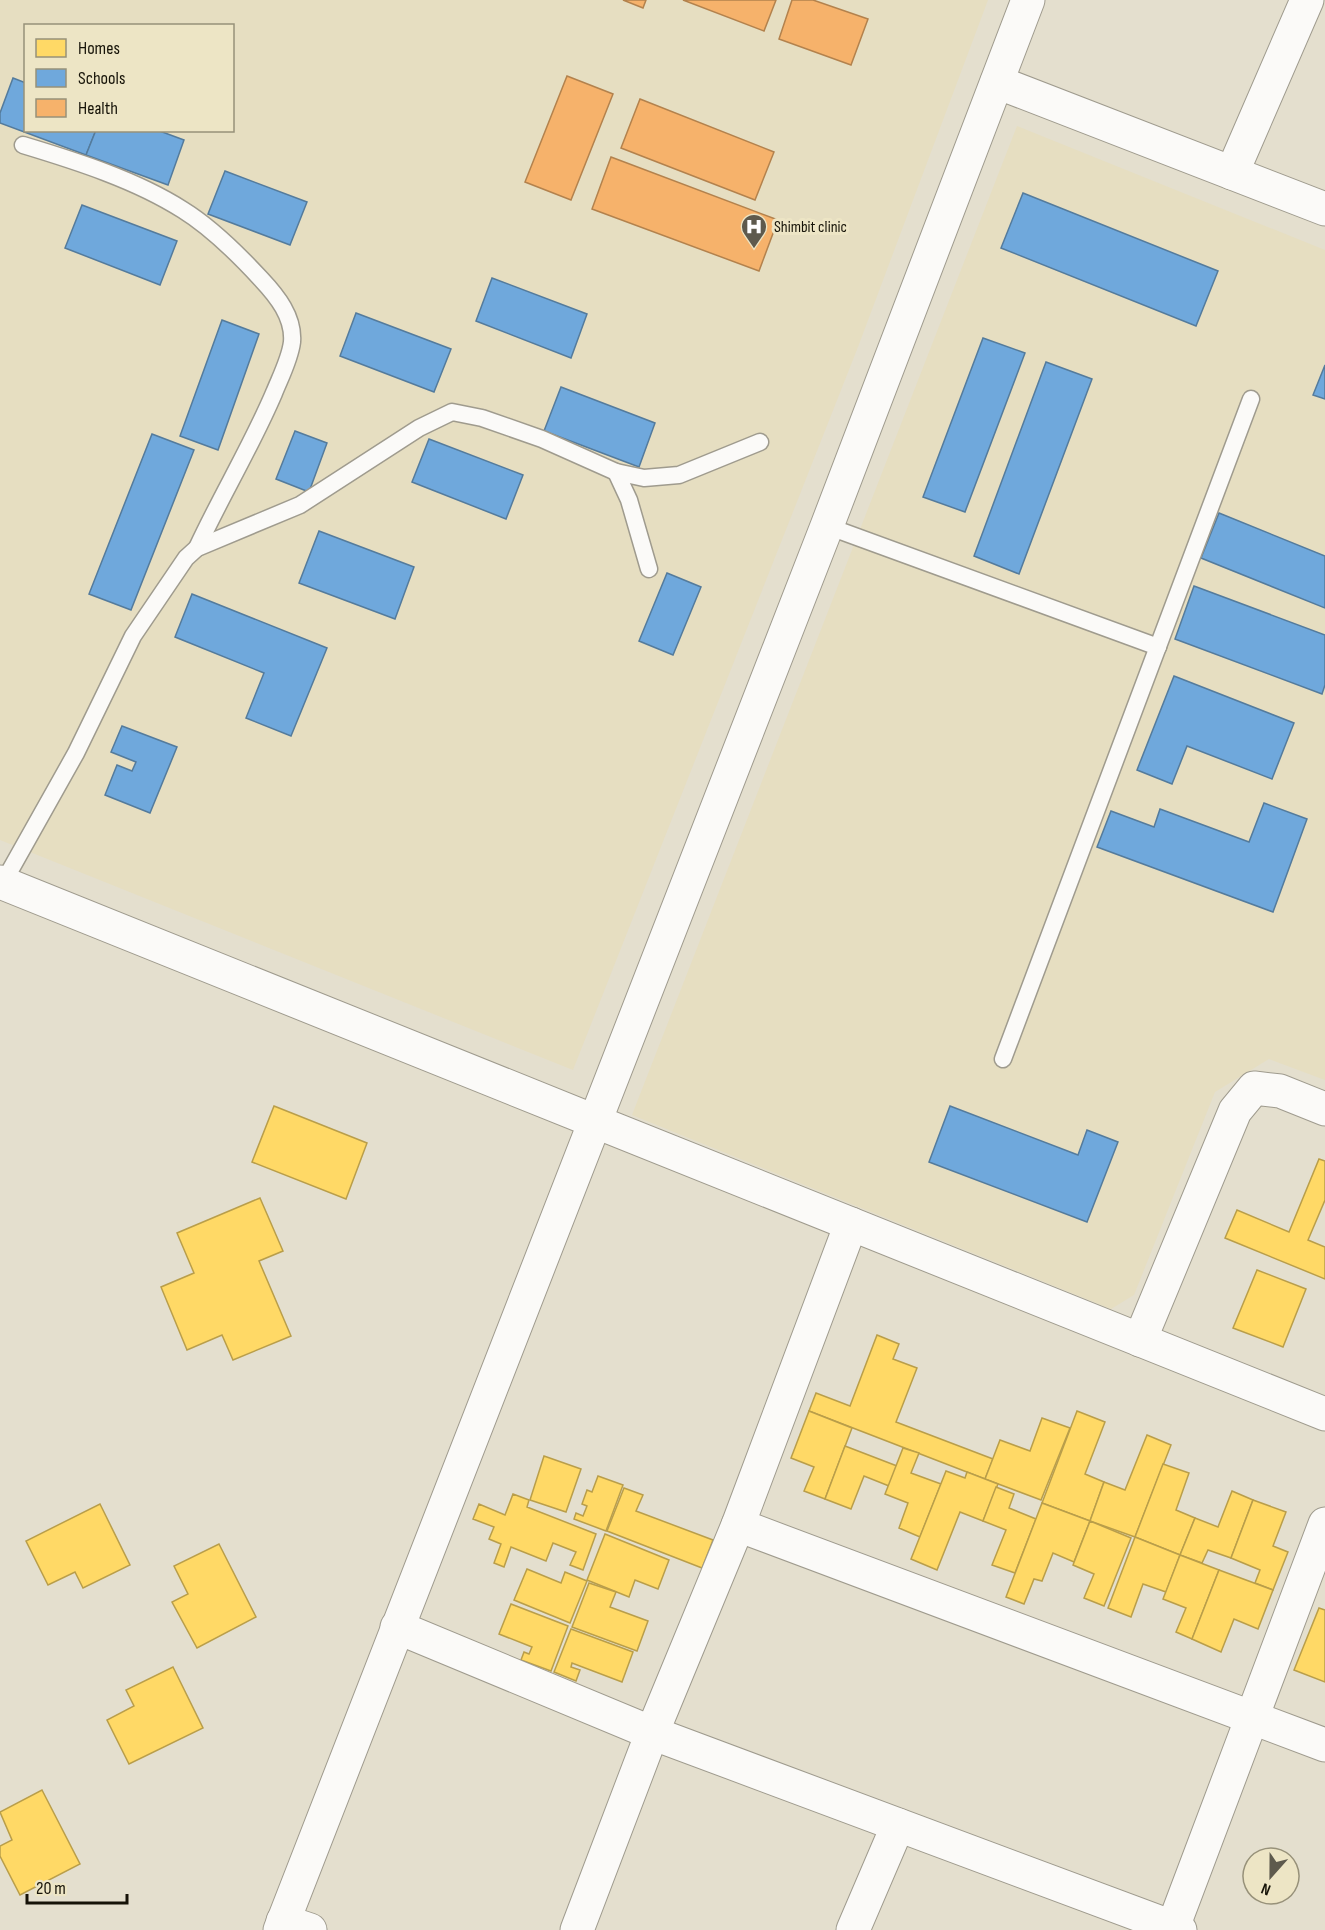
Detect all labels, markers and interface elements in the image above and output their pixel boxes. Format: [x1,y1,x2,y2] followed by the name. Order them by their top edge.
[24,24,234,132] legend
[78,38,120,59] text: Homes
[78,68,125,89] text: Schools
[78,98,118,119] text: Health
[739,212,769,250] hospital icon: Shimbit clinic
[774,218,847,237] place label: Shimbit clinic
[1241,1846,1301,1906] north arrow
[27,1867,128,1905] scale bar
[36,1878,66,1899] text: 20 m
[1259,1878,1274,1899] text: N

